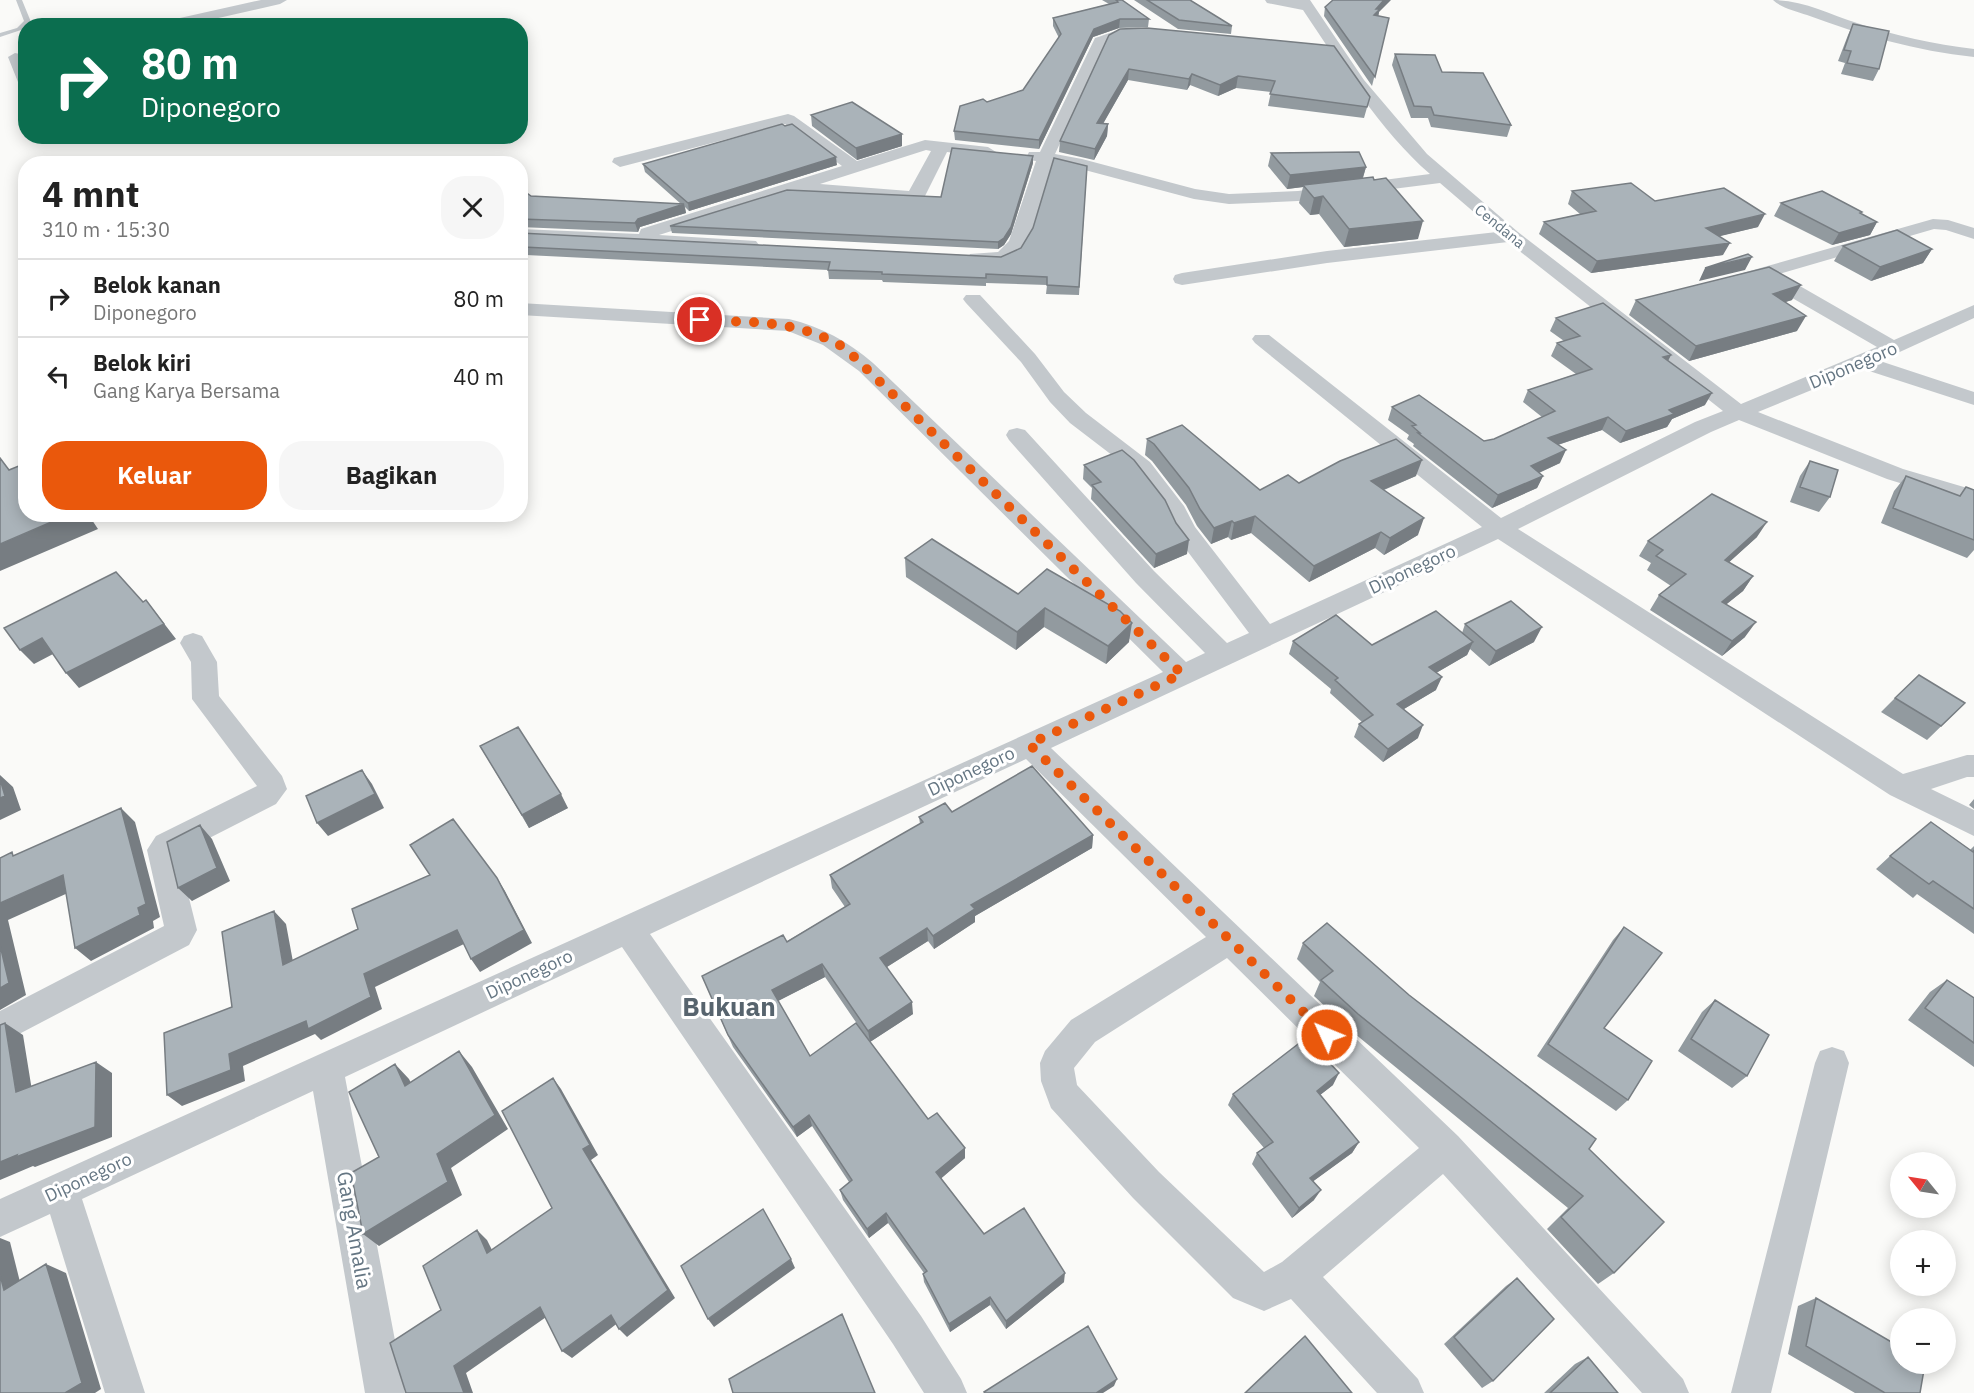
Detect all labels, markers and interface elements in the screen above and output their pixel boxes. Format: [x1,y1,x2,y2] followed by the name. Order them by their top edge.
[141,36,239,91] text: 80 m
[42,42,120,120] icon: right
[141,89,281,124] text: Diponegoro
[42,170,140,217] text: 4 mnt
[441,176,504,239] button: close
[1471,200,1529,252] street label: Cendana
[42,216,170,243] text: 310 m · 15:30
[93,270,221,299] text: Belok kanan
[42,282,75,315] icon: right
[453,284,504,313] text: 80 m
[674,294,725,345] pin
[93,299,197,326] text: Diponegoro
[683,303,716,336] icon: arrive
[1806,336,1900,394] street label: Diponegoro
[93,348,191,377] text: Belok kiri
[42,360,75,393] icon: left
[453,362,504,391] text: 40 m
[93,377,280,404] text: Gang Karya Bersama
[42,441,267,510] button: Keluar
[279,441,504,510] button: Bagikan
[1365,539,1459,599] street label: Diponegoro
[924,741,1018,801] street label: Diponegoro
[482,944,576,1004] street label: Diponegoro
[682,989,776,1023] district label: Bukuan
[1295,1003,1359,1067] position arrow
[41,1147,135,1207] street label: Diponegoro
[1890,1152,1956,1218] north arrow
[1890,1152,1956,1374] map controls
[331,1169,379,1291] street label: Gang Amalia
[1890,1230,1956,1296] button: +
[1890,1308,1956,1374] button: −

